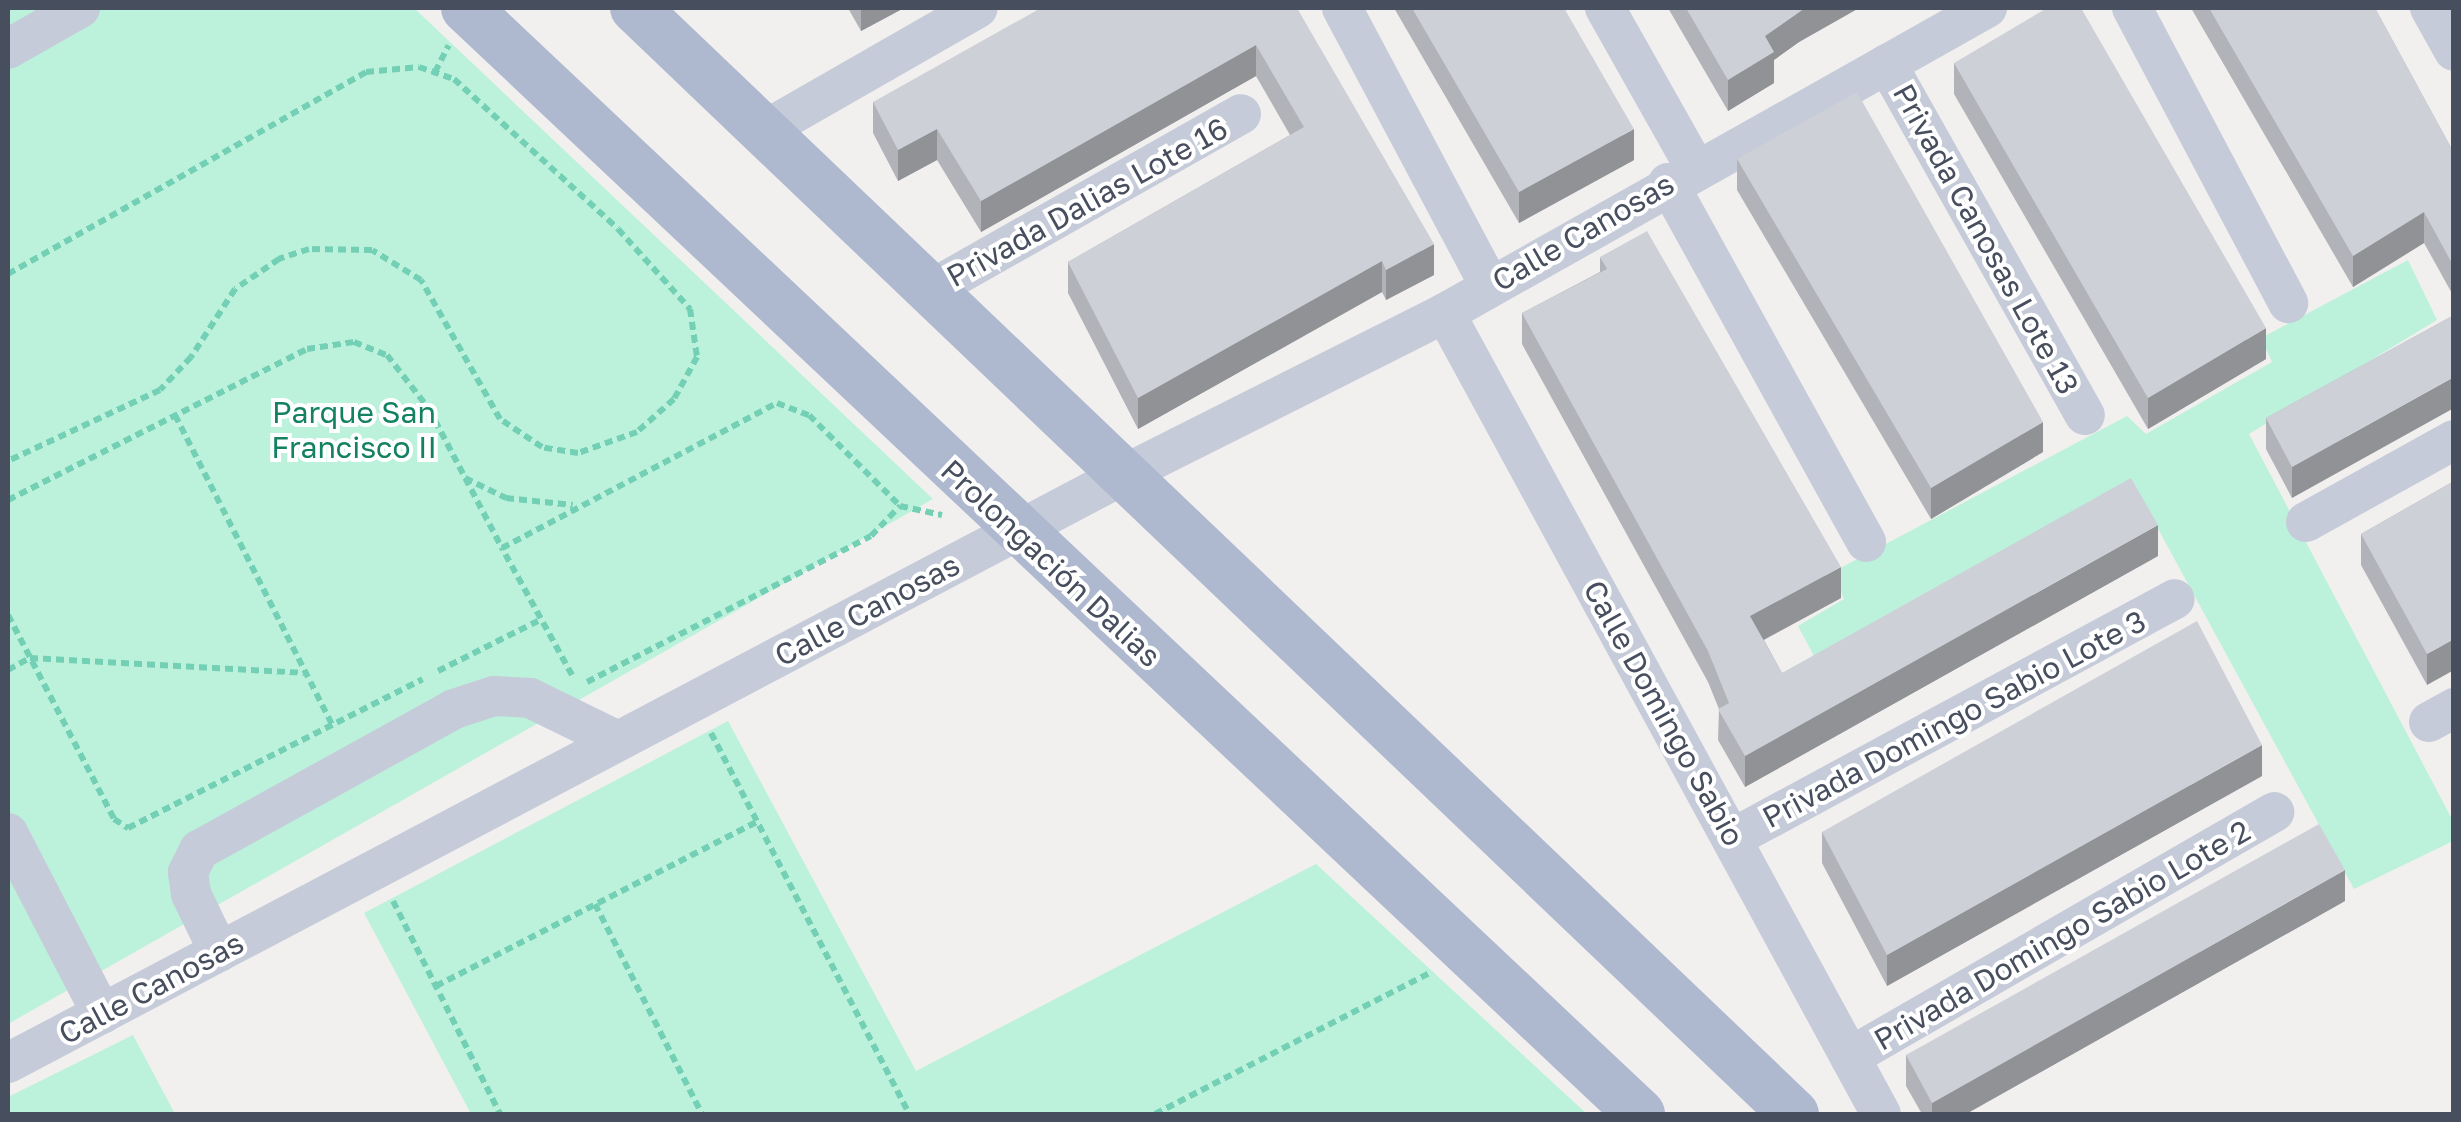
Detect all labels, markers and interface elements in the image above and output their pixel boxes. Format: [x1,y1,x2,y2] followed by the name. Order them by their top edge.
[1886,78,2086,400] street label: Privada Canosas Lote 13
[940,110,1234,294] street label: Privada Dalias Lote 16
[1486,165,1680,299] street label: Calle Canosas
[271,394,437,464] park label: Parque San Francisco II
[934,452,1168,674] street label: Prolongación Dalias
[769,546,965,674] street label: Calle Canosas
[1576,574,1752,852] street label: Calle Domingo Sabio
[1756,603,2152,835] street label: Privada Domingo Sabio Lote 3
[1868,812,2256,1058] street label: Privada Domingo Sabio Lote 2
[53,924,249,1052] street label: Calle Canosas

